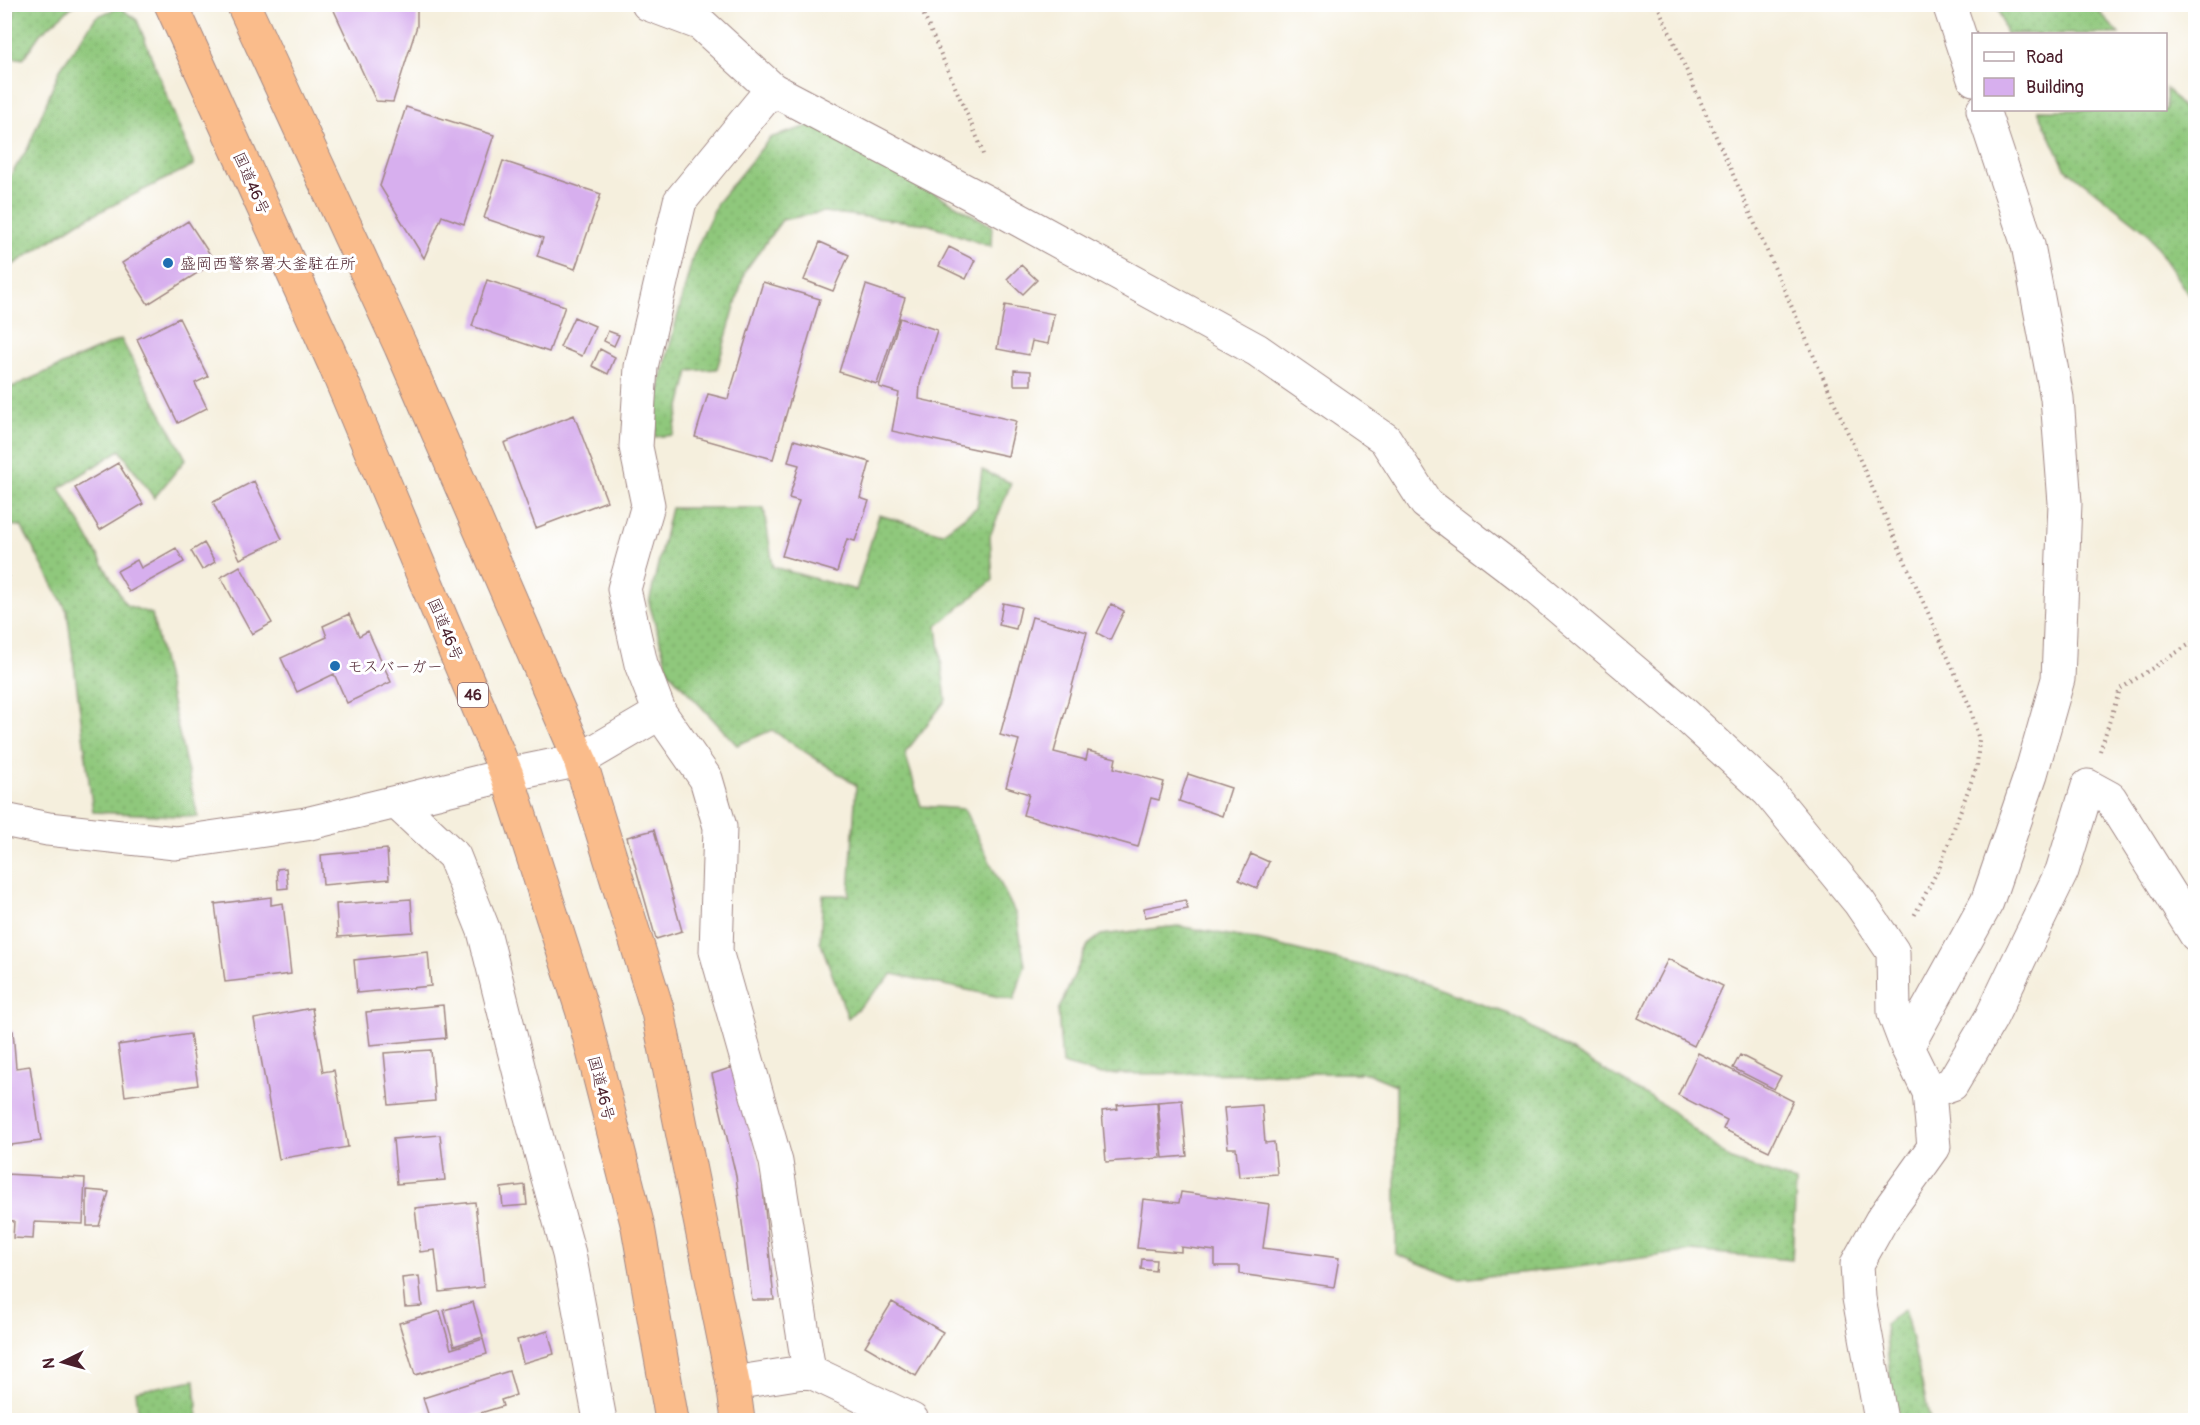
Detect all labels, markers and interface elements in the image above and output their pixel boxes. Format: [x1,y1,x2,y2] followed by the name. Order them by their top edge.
[1972,33,2167,111] legend
[2026,46,2063,69] text: Road
[2026,76,2084,99] text: Building
[228,149,274,218] street label: 国道46号
[180,254,356,274] place label: 盛岡西警察署大釜駐在所
[161,256,175,270] marker: 盛岡西警察署大釜駐在所
[423,595,467,664] street label: 国道46号
[347,657,443,677] place label: モスバーガー
[328,659,342,673] marker: モスバーガー
[458,683,488,707] road number: 46
[583,1054,619,1123] street label: 国道46号
[33,1332,93,1392] north arrow
[39,1357,59,1369] text: N

